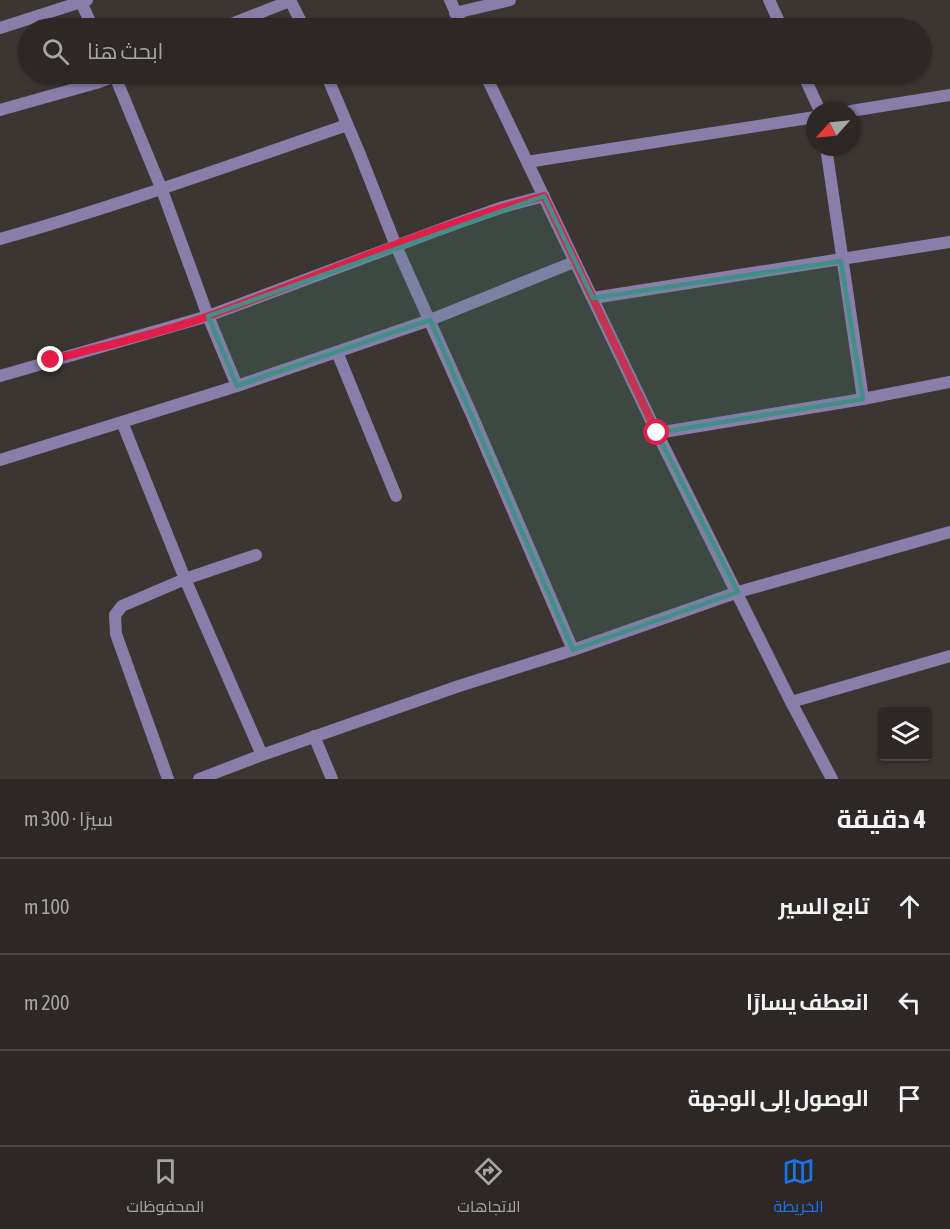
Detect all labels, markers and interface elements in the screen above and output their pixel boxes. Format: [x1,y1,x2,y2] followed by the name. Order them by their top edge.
[18,18,932,84] search box
[39,35,72,68] icon: search
[87,38,164,64] text: ابحث هنا
[806,102,860,156] north arrow
[37,346,63,372] route end
[643,419,669,445] route start
[878,707,932,761] map controls
[878,707,932,761] button: layers
[837,804,926,834] text: 4 دقيقة
[24,807,113,830] text: سيرًا · 300 m
[893,890,926,923] icon: ahead
[779,893,869,919] text: تابع السير
[24,895,69,918] text: 100 m
[893,986,926,1019] icon: left
[746,989,869,1015] text: انعطف يسارًا
[24,991,69,1014] text: 200 m
[893,1082,926,1115] icon: arrive
[688,1085,869,1111] text: الوصول إلى الوجهة
[126,1155,204,1221] tab: المحفوظات
[457,1155,521,1221] tab: الاتجاهات
[774,1155,824,1221] tab: الخريطة

